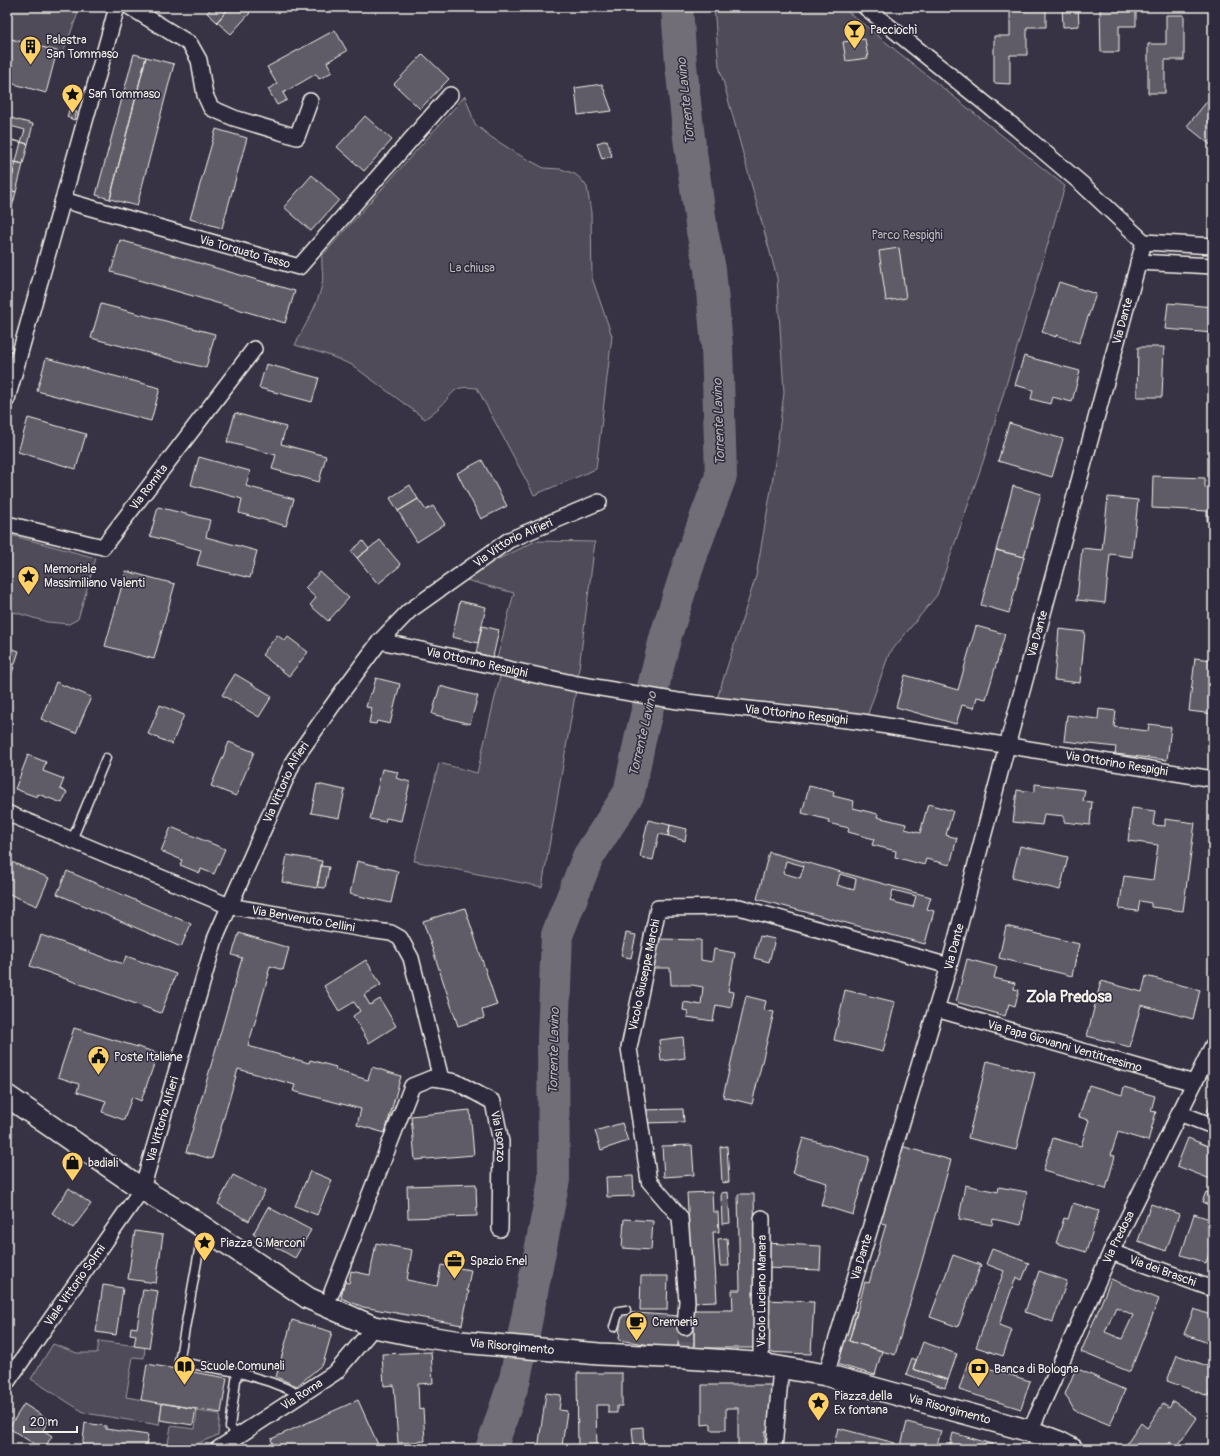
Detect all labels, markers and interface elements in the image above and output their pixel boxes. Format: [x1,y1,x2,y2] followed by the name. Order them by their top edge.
[842,17,868,50] bar icon: Pacciochì
[870,23,917,38] place label: Pacciochì
[46,33,119,62] place label: Palestra San Tommaso
[17,34,43,67] building icon: Palestra San Tommaso
[673,56,698,145] water label: Torrente Lavino
[59,81,85,114] place icon: San Tommaso
[88,87,161,102] place label: San Tommaso
[871,228,943,243] park label: Parco Respighi
[198,232,293,272] street label: Via Torquato Tasso
[449,261,495,276] park label: La chiusa
[1109,296,1136,346] street label: Via Dante
[709,377,729,466] water label: Torrente Lavino
[126,461,171,513] street label: Via Romita
[470,515,555,570] street label: Via Vittorio Alfieri
[44,562,145,591] place label: Memoriale Massimiliano Valenti
[15,563,41,596] place icon: Memoriale Massimiliano Valenti
[1024,609,1051,659] street label: Via Dante
[424,644,529,681] street label: Via Ottorino Respighi
[625,689,661,778] water label: Torrente Lavino
[744,701,849,728] street label: Via Ottorino Respighi
[260,739,312,825] street label: Via Vittorio Alfieri
[1064,748,1169,779] street label: Via Ottorino Respighi
[250,902,356,935] street label: Via Benvenuto Cellini
[625,918,663,1032] street label: Vicolo Giuseppe Marchi
[941,922,967,972] street label: Via Dante
[1026,987,1113,1007] district label: Zola Predosa
[545,1007,563,1094] water label: Torrente Lavino
[986,1017,1144,1075] street label: Via Papa Giovanni Ventitreesimo
[86,1044,112,1077] public building icon: Poste Italiane
[114,1050,183,1065] place label: Poste Italiane
[143,1075,182,1164] street label: Via Vittorio Alfieri
[487,1109,509,1163] street label: Via Isonzo
[59,1150,85,1183] shop icon: badiali
[88,1156,118,1171] place label: badiali
[1099,1208,1138,1266] street label: Via Predosa
[191,1230,217,1263] place icon: Piazza G.Marconi
[847,1232,876,1282] street label: Via Dante
[754,1234,769,1347] street label: Vicolo Luciano Manara
[220,1236,305,1251] place label: Piazza G.Marconi
[41,1242,108,1329] street label: Viale Vittorio Solmi
[441,1248,467,1281] office icon: Spazio Enel
[1127,1252,1198,1290] street label: Via dei Braschi
[470,1254,528,1269] place label: Spazio Enel
[623,1309,649,1342] cafe icon: Cremeria
[652,1315,698,1330] place label: Cremeria
[469,1335,555,1358] street label: Via Risorgimento
[171,1353,197,1386] library icon: Scuole Comunali
[966,1356,992,1389] bank icon: Banca di Bologna
[200,1359,285,1374] place label: Scuole Comunali
[994,1362,1079,1377] place label: Banca di Bologna
[278,1375,326,1413] street label: Via Roma
[834,1389,893,1418] place label: Piazza della Ex fontana
[805,1390,831,1423] place icon: Piazza della Ex fontana
[907,1390,993,1428] street label: Via Risorgimento
[24,1408,77,1434] scale bar
[30,1415,59,1430] text: 20 m

